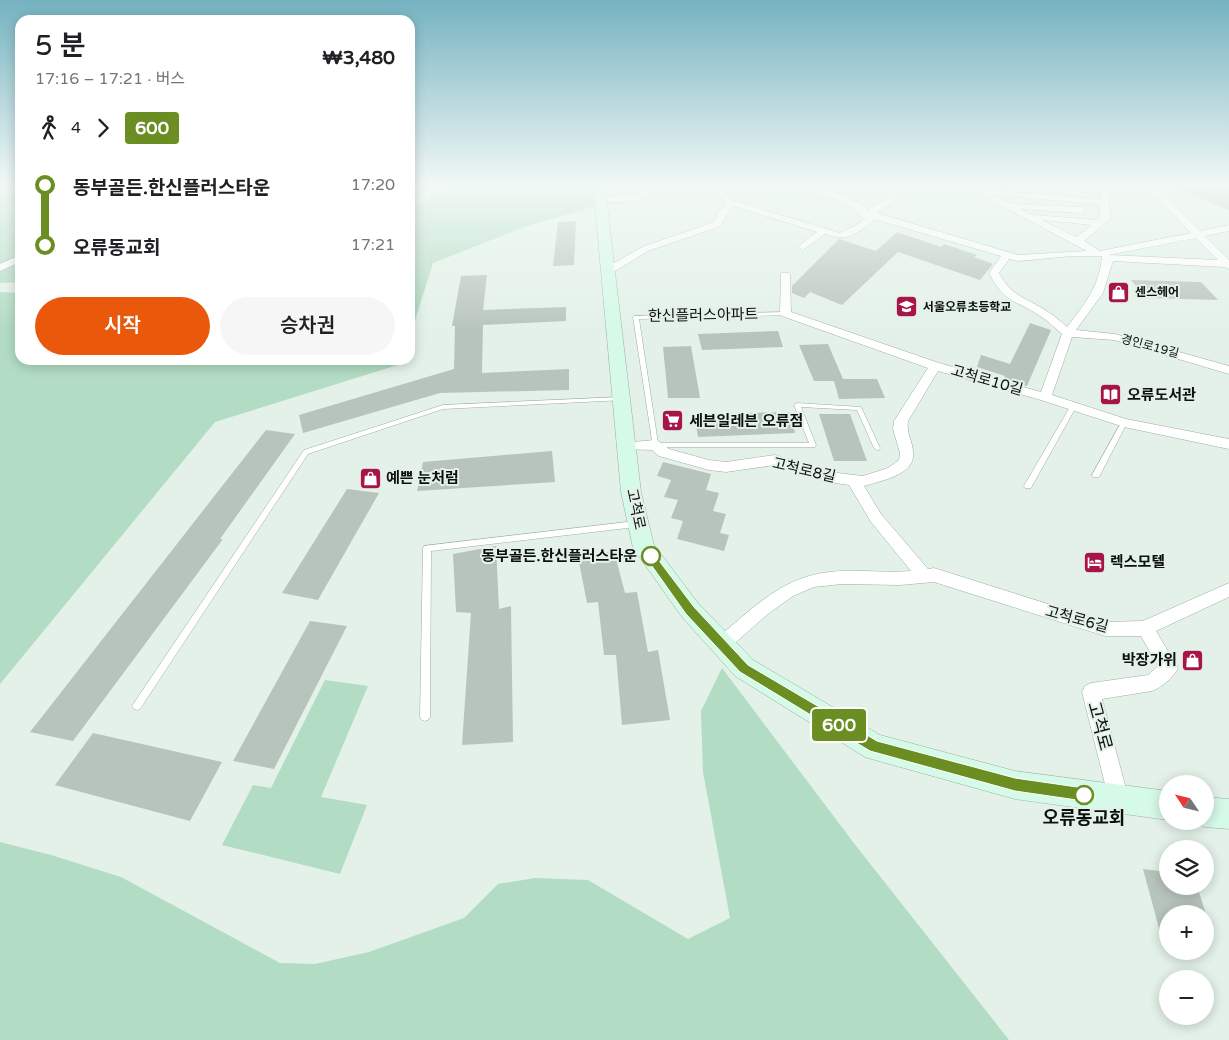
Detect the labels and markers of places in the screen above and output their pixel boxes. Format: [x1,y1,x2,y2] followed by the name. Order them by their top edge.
[1107,280,1131,304] shop icon: 센스헤어
[1135,285,1179,299] place label: 센스헤어
[895,295,919,319] school or university icon: 서울오류초등학교
[923,300,1011,314] place label: 서울오류초등학교
[1099,383,1123,407] library icon: 오류도서관
[1127,386,1196,404] place label: 오류도서관
[661,409,685,433] supermarket icon: 세븐일레븐 오류점
[689,412,803,430] place label: 세븐일레븐 오류점
[358,466,382,490] shop icon: 예쁜 눈처럼
[386,469,459,487] place label: 예쁜 눈처럼
[641,546,661,566] marker: 동부골든.한신플러스타운
[481,547,637,565] place label: 동부골든.한신플러스타운
[1082,550,1106,574] hotel icon: 렉스모텔
[1110,553,1165,571] place label: 렉스모텔
[1181,648,1205,672] shop icon: 박장가위
[1122,651,1177,669] place label: 박장가위
[1074,785,1094,805] marker: 오류동교회
[1043,807,1125,829] place label: 오류동교회

